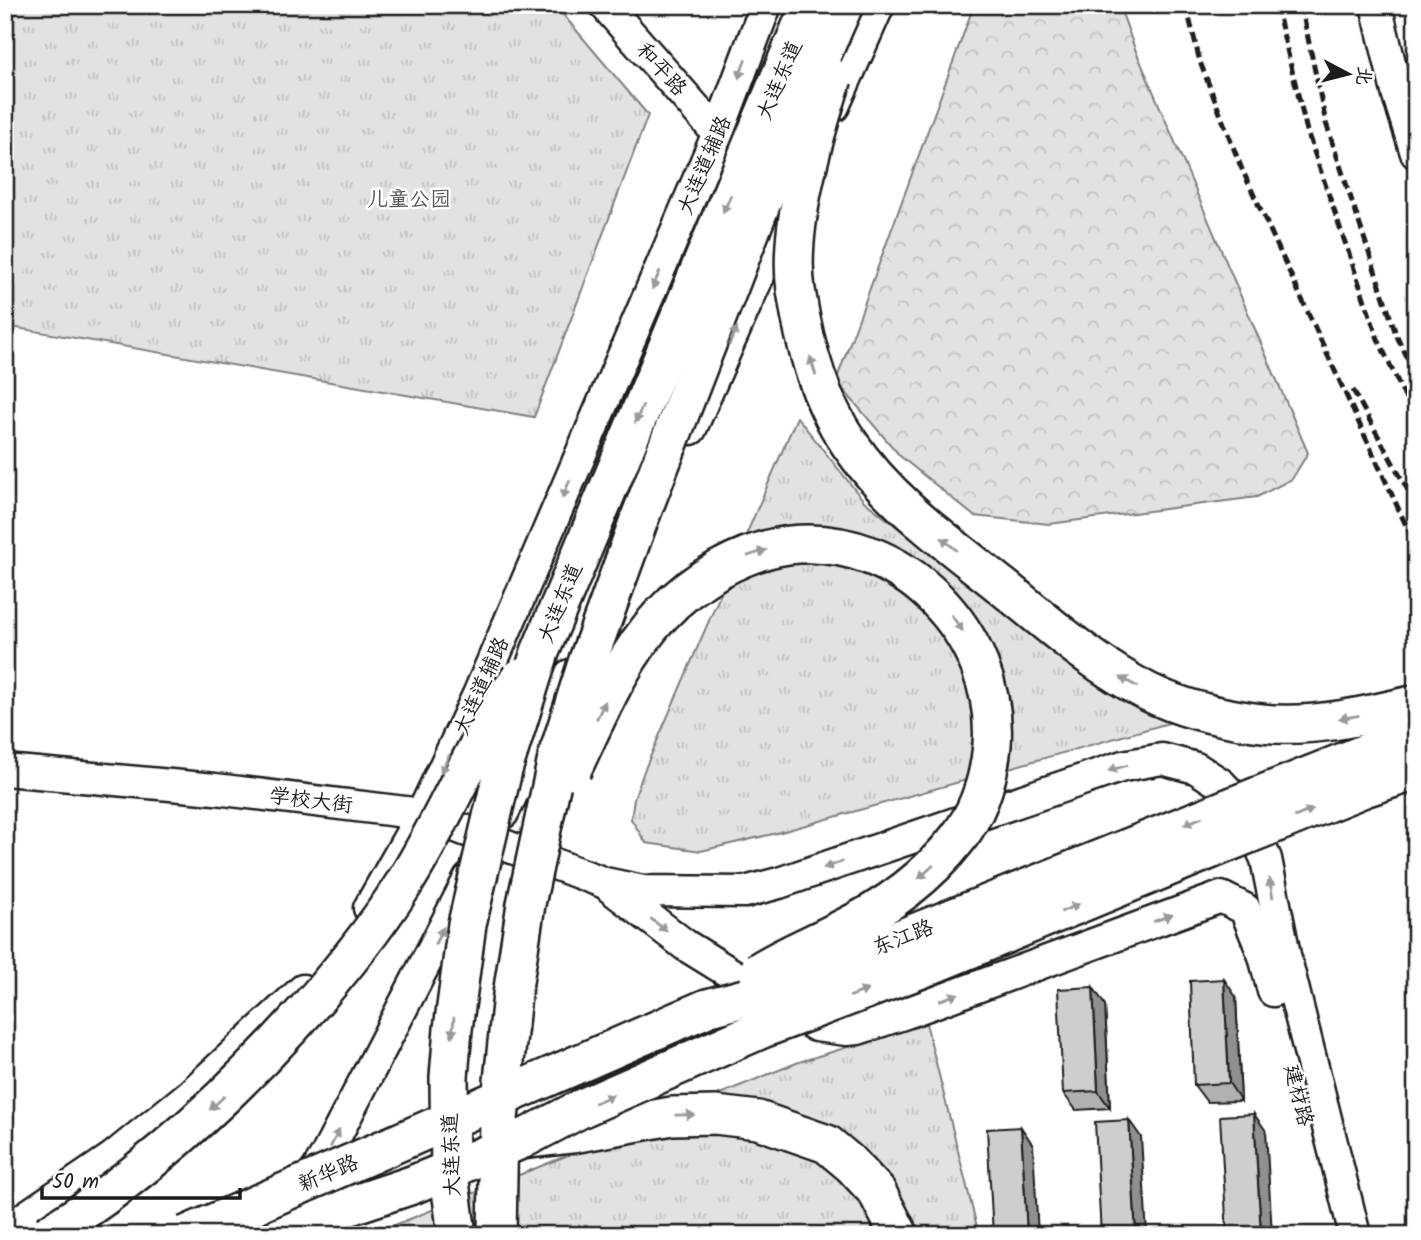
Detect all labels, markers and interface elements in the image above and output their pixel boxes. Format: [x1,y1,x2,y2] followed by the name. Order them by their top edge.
[749,35,812,126] street label: 大连东道
[628,36,694,104] street label: 和平路
[1312,38,1382,108] north arrow
[736,59,747,80] one-way arrow
[1347,65,1379,87] text: 北
[670,111,741,220] street label: 大连道辅路
[367,184,451,217] park label: 儿童公园
[721,194,733,214] one-way arrow
[650,269,661,290] one-way arrow
[728,325,739,346] one-way arrow
[807,355,818,376] one-way arrow
[633,403,644,424] one-way arrow
[561,479,572,500] one-way arrow
[940,536,958,551] one-way arrow
[746,547,767,558] one-way arrow
[530,558,592,649] street label: 大连东道
[950,614,964,632] one-way arrow
[446,632,519,741] street label: 大连道辅路
[1119,676,1139,688] one-way arrow
[596,700,607,720] one-way arrow
[1338,712,1360,723] one-way arrow
[440,754,451,774] one-way arrow
[1108,764,1129,774] one-way arrow
[267,780,355,823] street label: 学校大街
[1293,807,1314,818] one-way arrow
[1182,816,1203,827] one-way arrow
[823,860,844,871] one-way arrow
[917,864,935,880] one-way arrow
[1265,877,1276,899] one-way arrow
[1060,902,1081,913] one-way arrow
[868,912,939,965] street label: 东江路
[1152,913,1173,924] one-way arrow
[650,918,668,933] one-way arrow
[434,926,445,946] one-way arrow
[849,987,870,998] one-way arrow
[939,991,960,1002] one-way arrow
[448,1016,459,1038] one-way arrow
[1274,1061,1321,1130] street label: 建材路
[594,1093,615,1104] one-way arrow
[209,1095,226,1111] one-way arrow
[674,1110,696,1121] one-way arrow
[435,1112,470,1197] street label: 大连东道
[329,1128,341,1148] one-way arrow
[293,1147,364,1202] street label: 新华路
[42,1156,240,1200] scale bar
[52,1166,99,1199] text: 50 m

